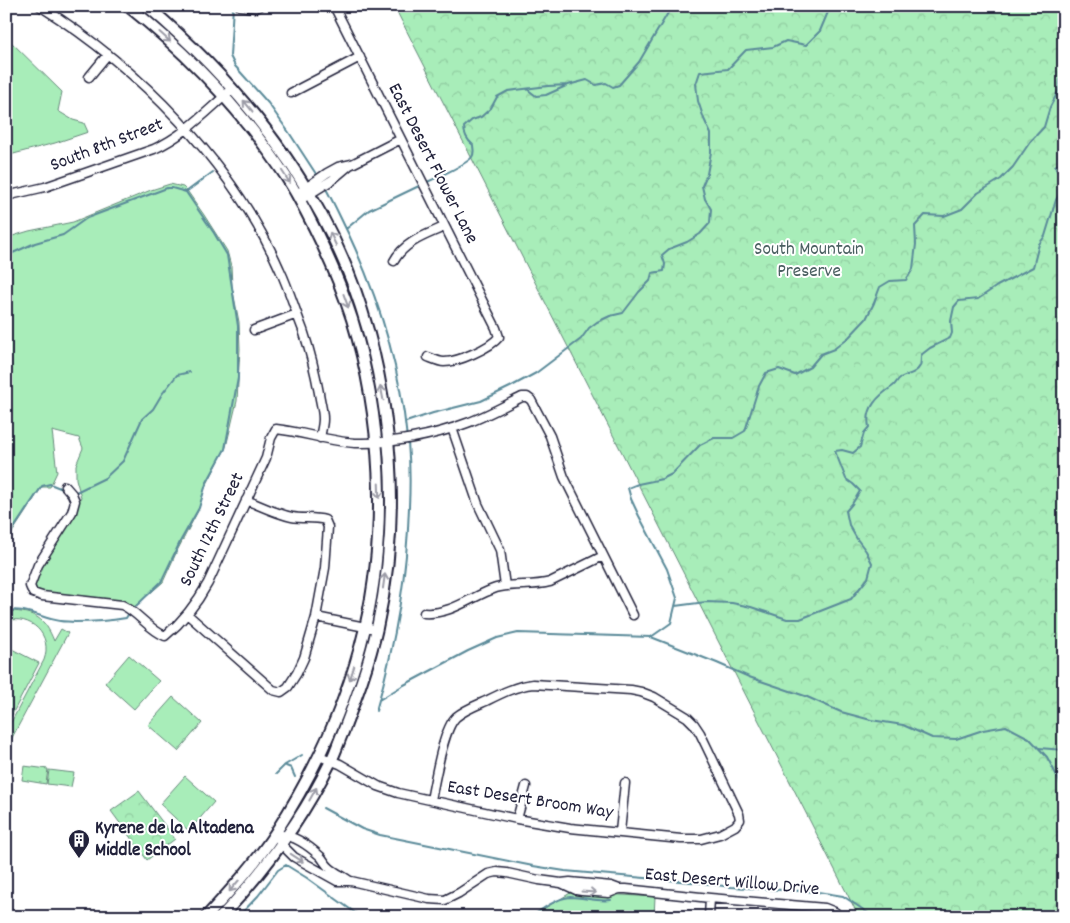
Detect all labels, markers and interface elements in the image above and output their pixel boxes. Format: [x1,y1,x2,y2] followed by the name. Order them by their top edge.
[159,31,172,43] one-way arrow
[380,79,484,249] street label: East Desert Flower Lane
[242,100,253,113] one-way arrow
[47,112,167,180] street label: South 8th Street
[280,170,291,184] one-way arrow
[328,232,337,247] one-way arrow
[754,237,864,286] park label: South Mountain Preserve
[342,293,351,309] one-way arrow
[377,386,386,402] one-way arrow
[174,468,252,592] street label: South 12th Street
[374,483,383,499] one-way arrow
[380,574,390,590] one-way arrow
[346,665,356,681] one-way arrow
[445,775,615,827] street label: East Desert Broom Way
[308,787,318,801] one-way arrow
[95,816,255,865] place label: Kyrene de la Altadena Middle School
[67,828,91,859] building icon: Kyrene de la Altadena Middle School
[290,854,304,864] one-way arrow
[644,862,820,904] street label: East Desert Willow Drive
[229,879,240,892] one-way arrow
[581,887,597,896] one-way arrow

